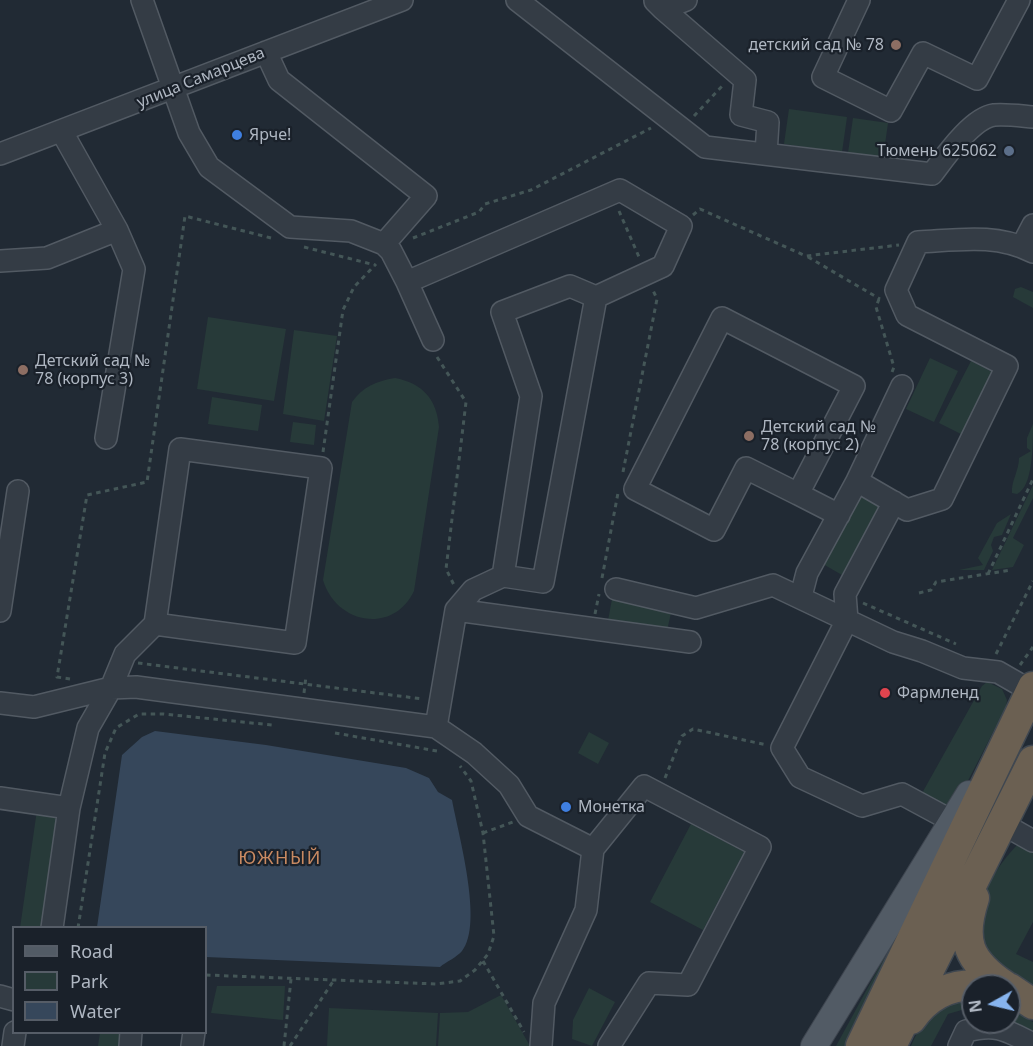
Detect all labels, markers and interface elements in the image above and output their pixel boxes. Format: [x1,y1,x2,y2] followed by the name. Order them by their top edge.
[748,35,884,55] place label: детский сад № 78
[889,38,903,52] marker: детский сад № 78
[134,44,268,112] street label: улица Самарцева
[249,125,291,145] place label: Ярче!
[230,128,244,142] marker: Ярче!
[877,141,997,161] place label: Тюмень 625062
[1002,144,1016,158] marker: Тюмень 625062
[35,351,150,389] place label: Детский сад № 78 (корпус 3)
[16,363,30,377] marker: Детский сад № 78 (корпус 3)
[761,417,876,455] place label: Детский сад № 78 (корпус 2)
[742,429,756,443] marker: Детский сад № 78 (корпус 2)
[897,683,979,703] place label: Фармленд
[878,686,892,700] marker: Фармленд
[578,797,645,817] place label: Монетка
[559,800,573,814] marker: Монетка
[238,848,322,870] district label: ЮЖНЫЙ
[12,926,207,1034] legend
[70,939,113,963] text: Road
[70,969,108,993] text: Park
[961,974,1021,1034] north arrow
[963,998,987,1014] text: N
[70,999,121,1023] text: Water

